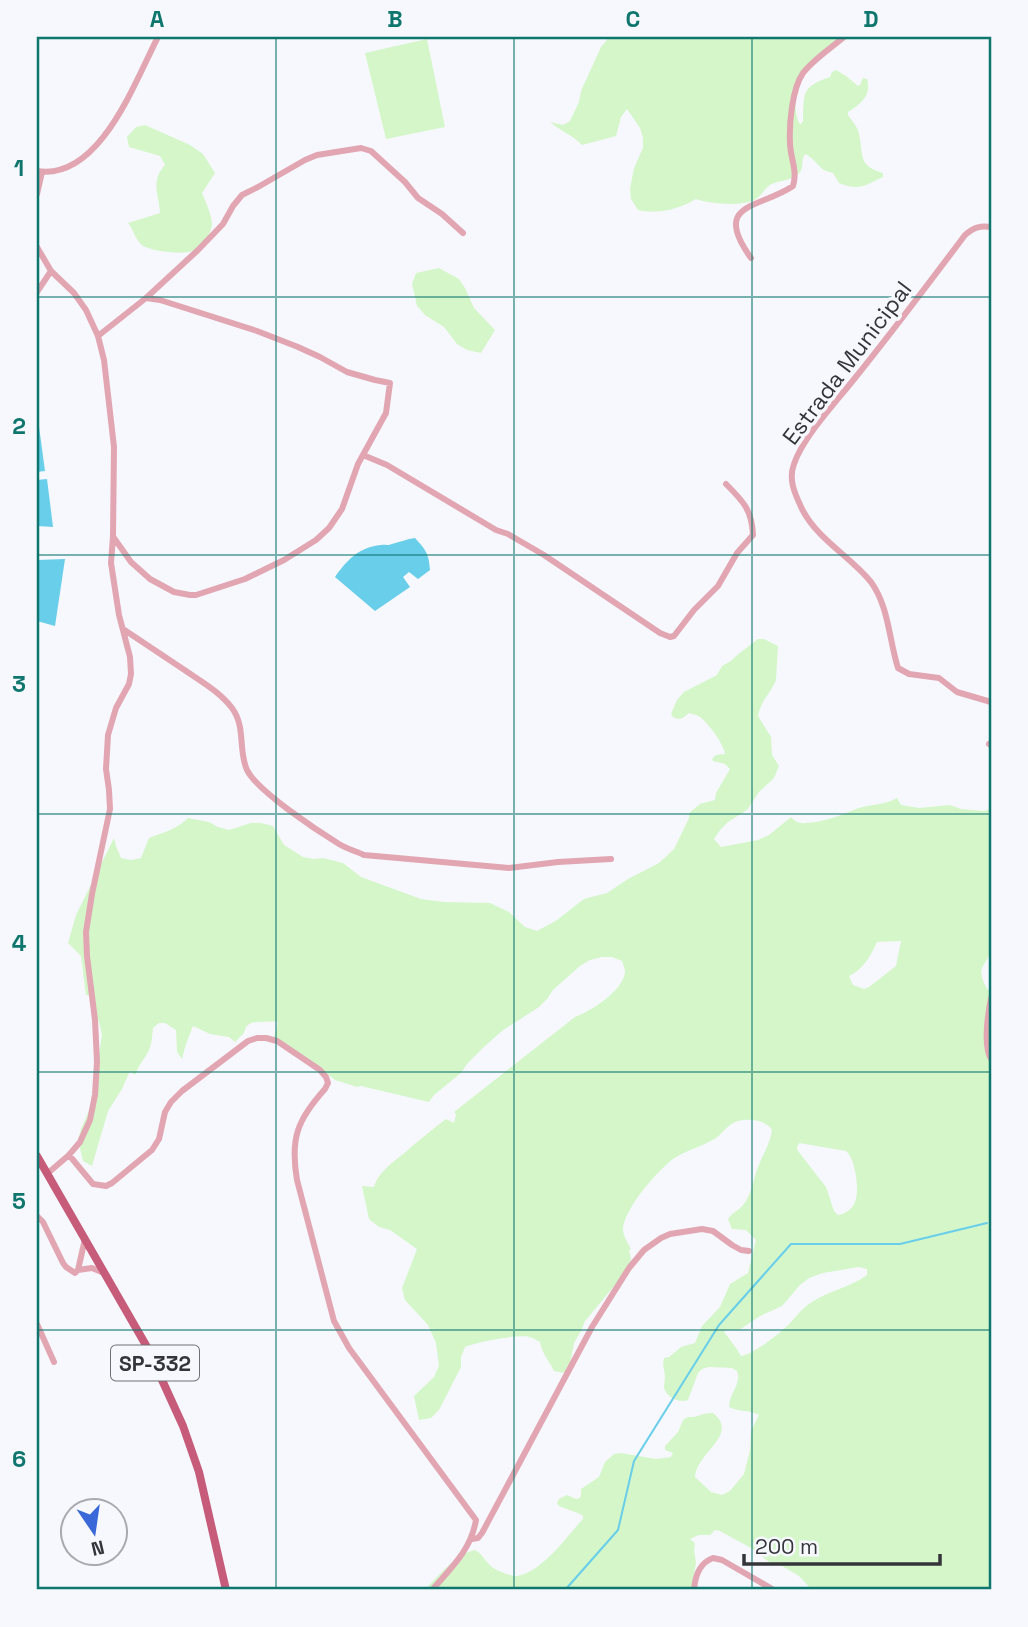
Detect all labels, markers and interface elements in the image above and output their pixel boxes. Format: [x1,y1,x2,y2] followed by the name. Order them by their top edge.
[150,4,165,34] text: A
[387,4,403,34] text: B
[626,4,640,34] text: C
[863,4,879,34] text: D
[14,153,24,183] text: 1
[776,275,918,451] street label: Estrada Municipal
[12,411,26,441] text: 2
[12,669,26,699] text: 3
[12,928,27,958] text: 4
[12,1186,26,1216] text: 5
[111,1346,199,1380] road number: SP-332
[12,1444,26,1474] text: 6
[60,1498,130,1568] north arrow
[744,1522,940,1566] scale bar
[755,1533,818,1560] text: 200 m
[89,1534,107,1562] text: N

